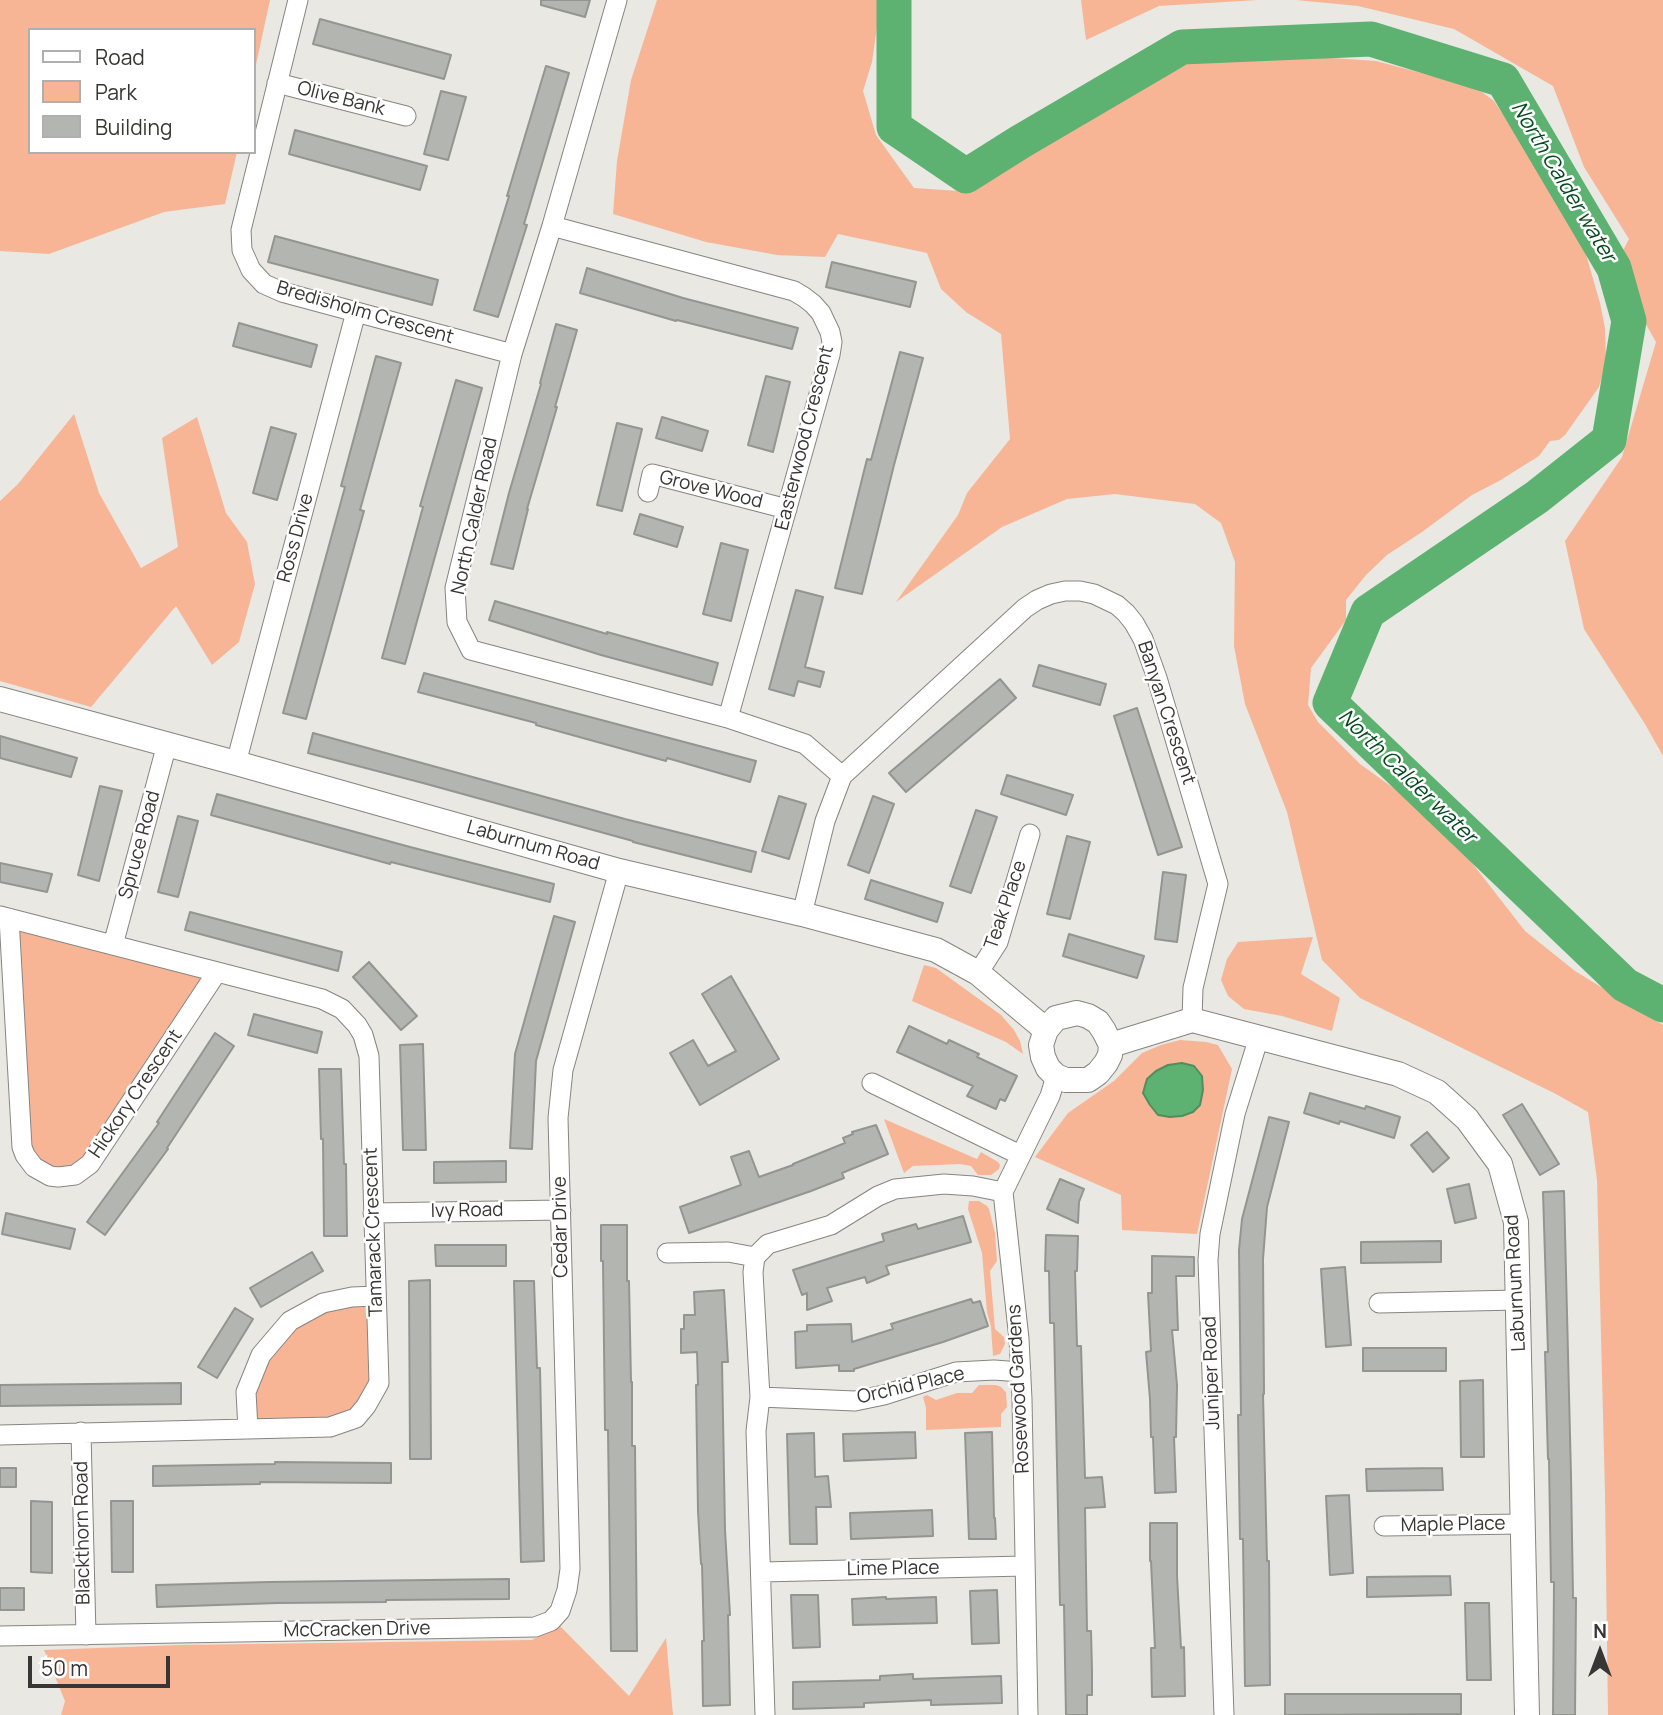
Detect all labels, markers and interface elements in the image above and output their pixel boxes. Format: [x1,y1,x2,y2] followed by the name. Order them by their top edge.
[28,28,256,154] legend
[95,43,145,71] text: Road
[295,77,387,121] street label: Olive Bank
[95,78,137,106] text: Park
[1505,97,1621,267] water label: North Calder water
[95,113,172,141] text: Building
[274,277,456,349] street label: Bredisholm Crescent
[771,343,839,533] street label: Easterwood Crescent
[447,435,503,597] street label: North Calder Road
[657,466,765,514] street label: Grove Wood
[273,491,319,585] street label: Ross Drive
[1132,638,1200,788] street label: Banyan Crescent
[1333,705,1481,849] water label: North Calder water
[115,788,165,902] street label: Spruce Road
[464,816,602,876] street label: Laburnum Road
[980,858,1032,952] street label: Teak Place
[85,1025,187,1163] street label: Hickory Crescent
[360,1147,388,1317] street label: Tamarack Crescent
[549,1176,573,1278] street label: Cedar Drive
[430,1199,504,1223] street label: Ivy Road
[1501,1214,1531,1352] street label: Laburnum Road
[1003,1304,1035,1474] street label: Rosewood Gardens
[1199,1316,1225,1430] street label: Juniper Road
[855,1363,967,1409] street label: Orchid Place
[70,1461,96,1605] street label: Blackthorn Road
[1400,1513,1506,1537] street label: Maple Place
[846,1557,940,1581] street label: Lime Place
[283,1617,431,1643] street label: McCracken Drive
[1565,1617,1635,1687] north arrow
[1593,1618,1607,1644] text: N
[32,1642,173,1686] scale bar
[41,1654,88,1682] text: 50 m

